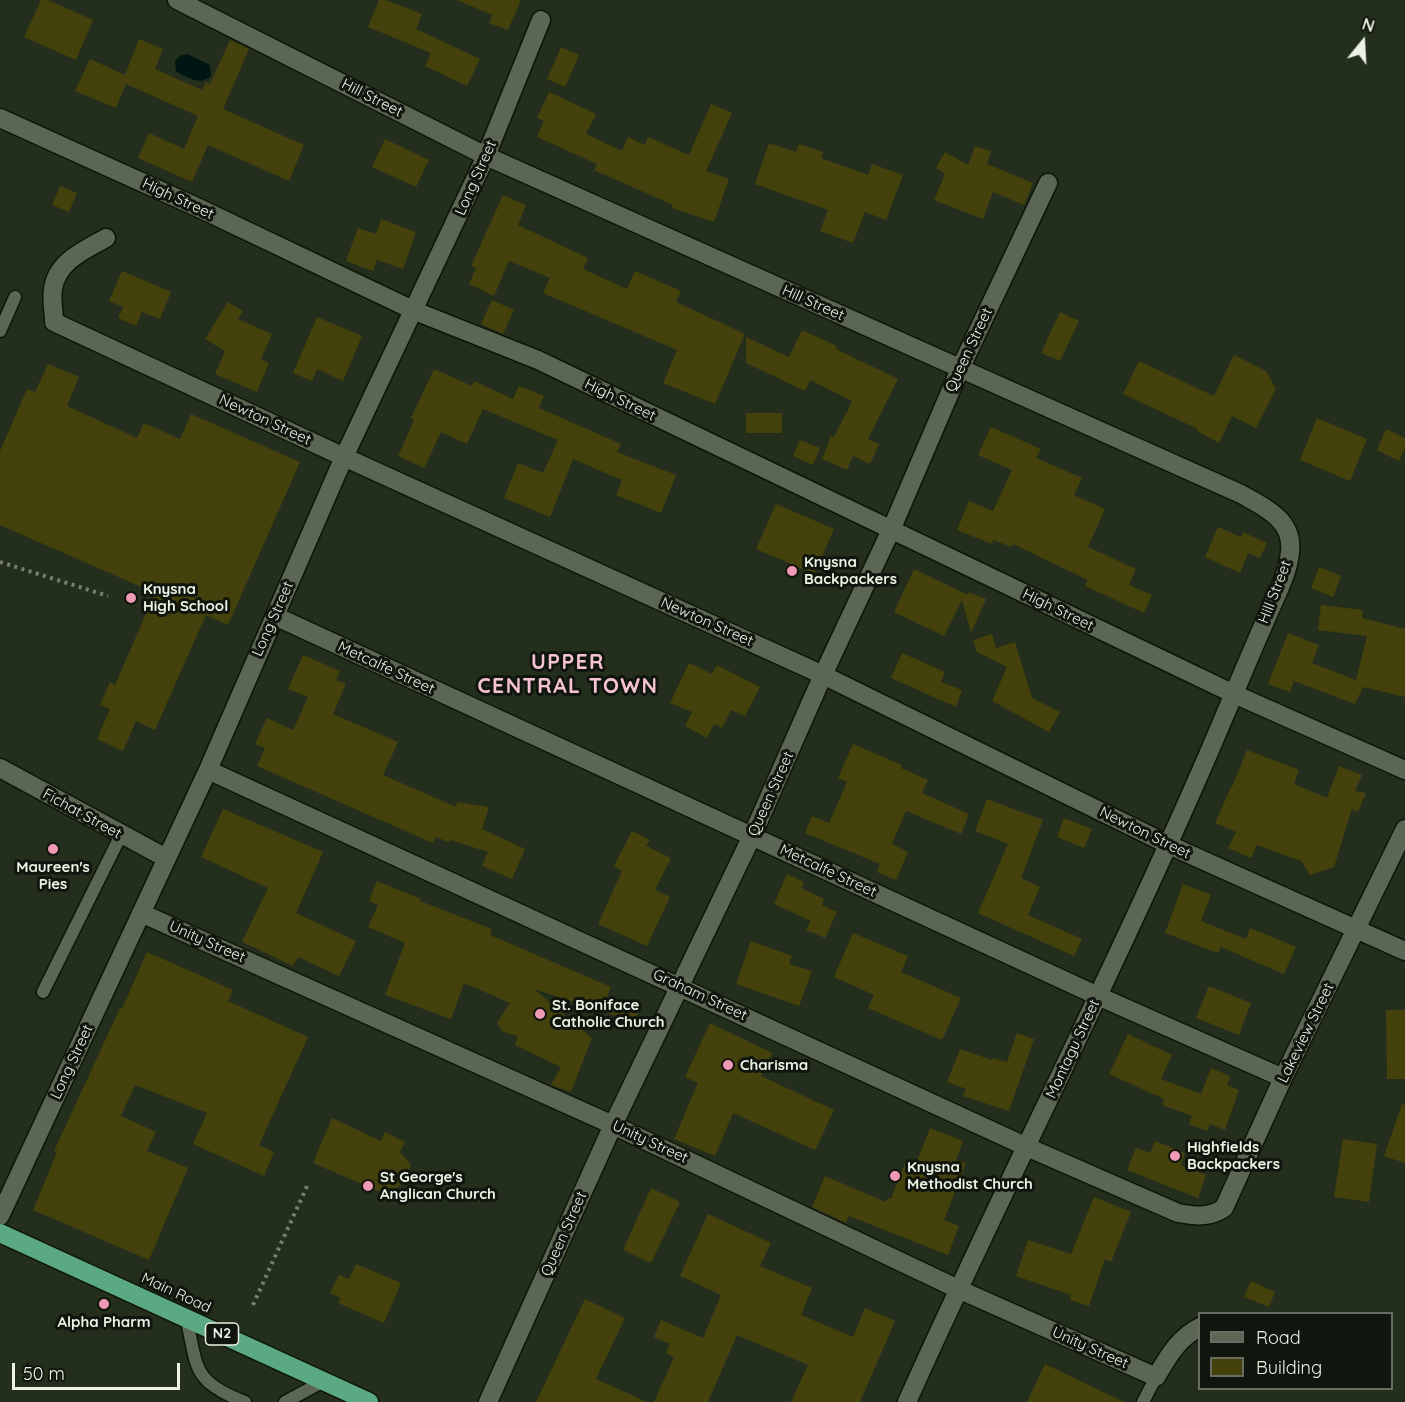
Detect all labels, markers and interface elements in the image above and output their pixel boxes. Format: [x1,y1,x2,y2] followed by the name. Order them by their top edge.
[1333,12,1393,72] north arrow
[1360,14,1377,36] text: N
[339,75,405,121] street label: Hill Street
[451,138,501,218] street label: Long Street
[139,175,217,223] street label: High Street
[779,281,847,325] street label: Hill Street
[942,305,996,395] street label: Queen Street
[581,375,659,425] street label: High Street
[216,391,314,449] street label: Newton Street
[804,553,897,588] place label: Knysna Backpackers
[1255,558,1295,626] street label: Hill Street
[785,564,799,578] marker: Knysna Backpackers
[248,579,298,659] street label: Long Street
[143,580,228,615] place label: Knysna High School
[1019,585,1097,635] street label: High Street
[124,591,138,605] marker: Knysna High School
[658,594,756,650] street label: Newton Street
[335,638,437,698] street label: Metcalfe Street
[477,650,659,700] district label: UPPER CENTRAL TOWN
[744,749,798,839] street label: Queen Street
[39,785,125,843] street label: Fichat Street
[1096,803,1194,863] street label: Newton Street
[777,841,879,901] street label: Metcalfe Street
[46,842,60,856] marker: Maureen's Pies
[16,858,90,893] place label: Maureen's Pies
[166,917,248,967] street label: Unity Street
[650,965,750,1025] street label: Graham Street
[1274,980,1338,1086] street label: Lakeview Street
[552,996,664,1031] place label: St. Boniface Catholic Church
[1042,997,1104,1101] street label: Montagu Street
[533,1007,547,1021] marker: St. Boniface Catholic Church
[47,1022,97,1102] street label: Long Street
[740,1056,808,1074] place label: Charisma
[721,1058,735,1072] marker: Charisma
[609,1117,691,1167] street label: Unity Street
[1187,1138,1280,1173] place label: Highfields Backpackers
[1168,1149,1182,1163] marker: Highfields Backpackers
[907,1158,1033,1193] place label: Knysna Methodist Church
[380,1168,496,1203] place label: St George's Anglican Church
[888,1169,902,1183] marker: Knysna Methodist Church
[361,1179,375,1193] marker: St George's Anglican Church
[537,1189,591,1279] street label: Queen Street
[138,1269,214,1317] street label: Main Road
[97,1297,111,1311] marker: Alpha Pharm
[1198,1312,1393,1390] legend
[57,1313,151,1331] place label: Alpha Pharm
[206,1323,238,1345] road number: N2
[1049,1323,1131,1373] street label: Unity Street
[1256,1326,1301,1349] text: Road
[15,1351,183,1389] scale bar
[1256,1356,1322,1379] text: Building
[23,1362,65,1385] text: 50 m

